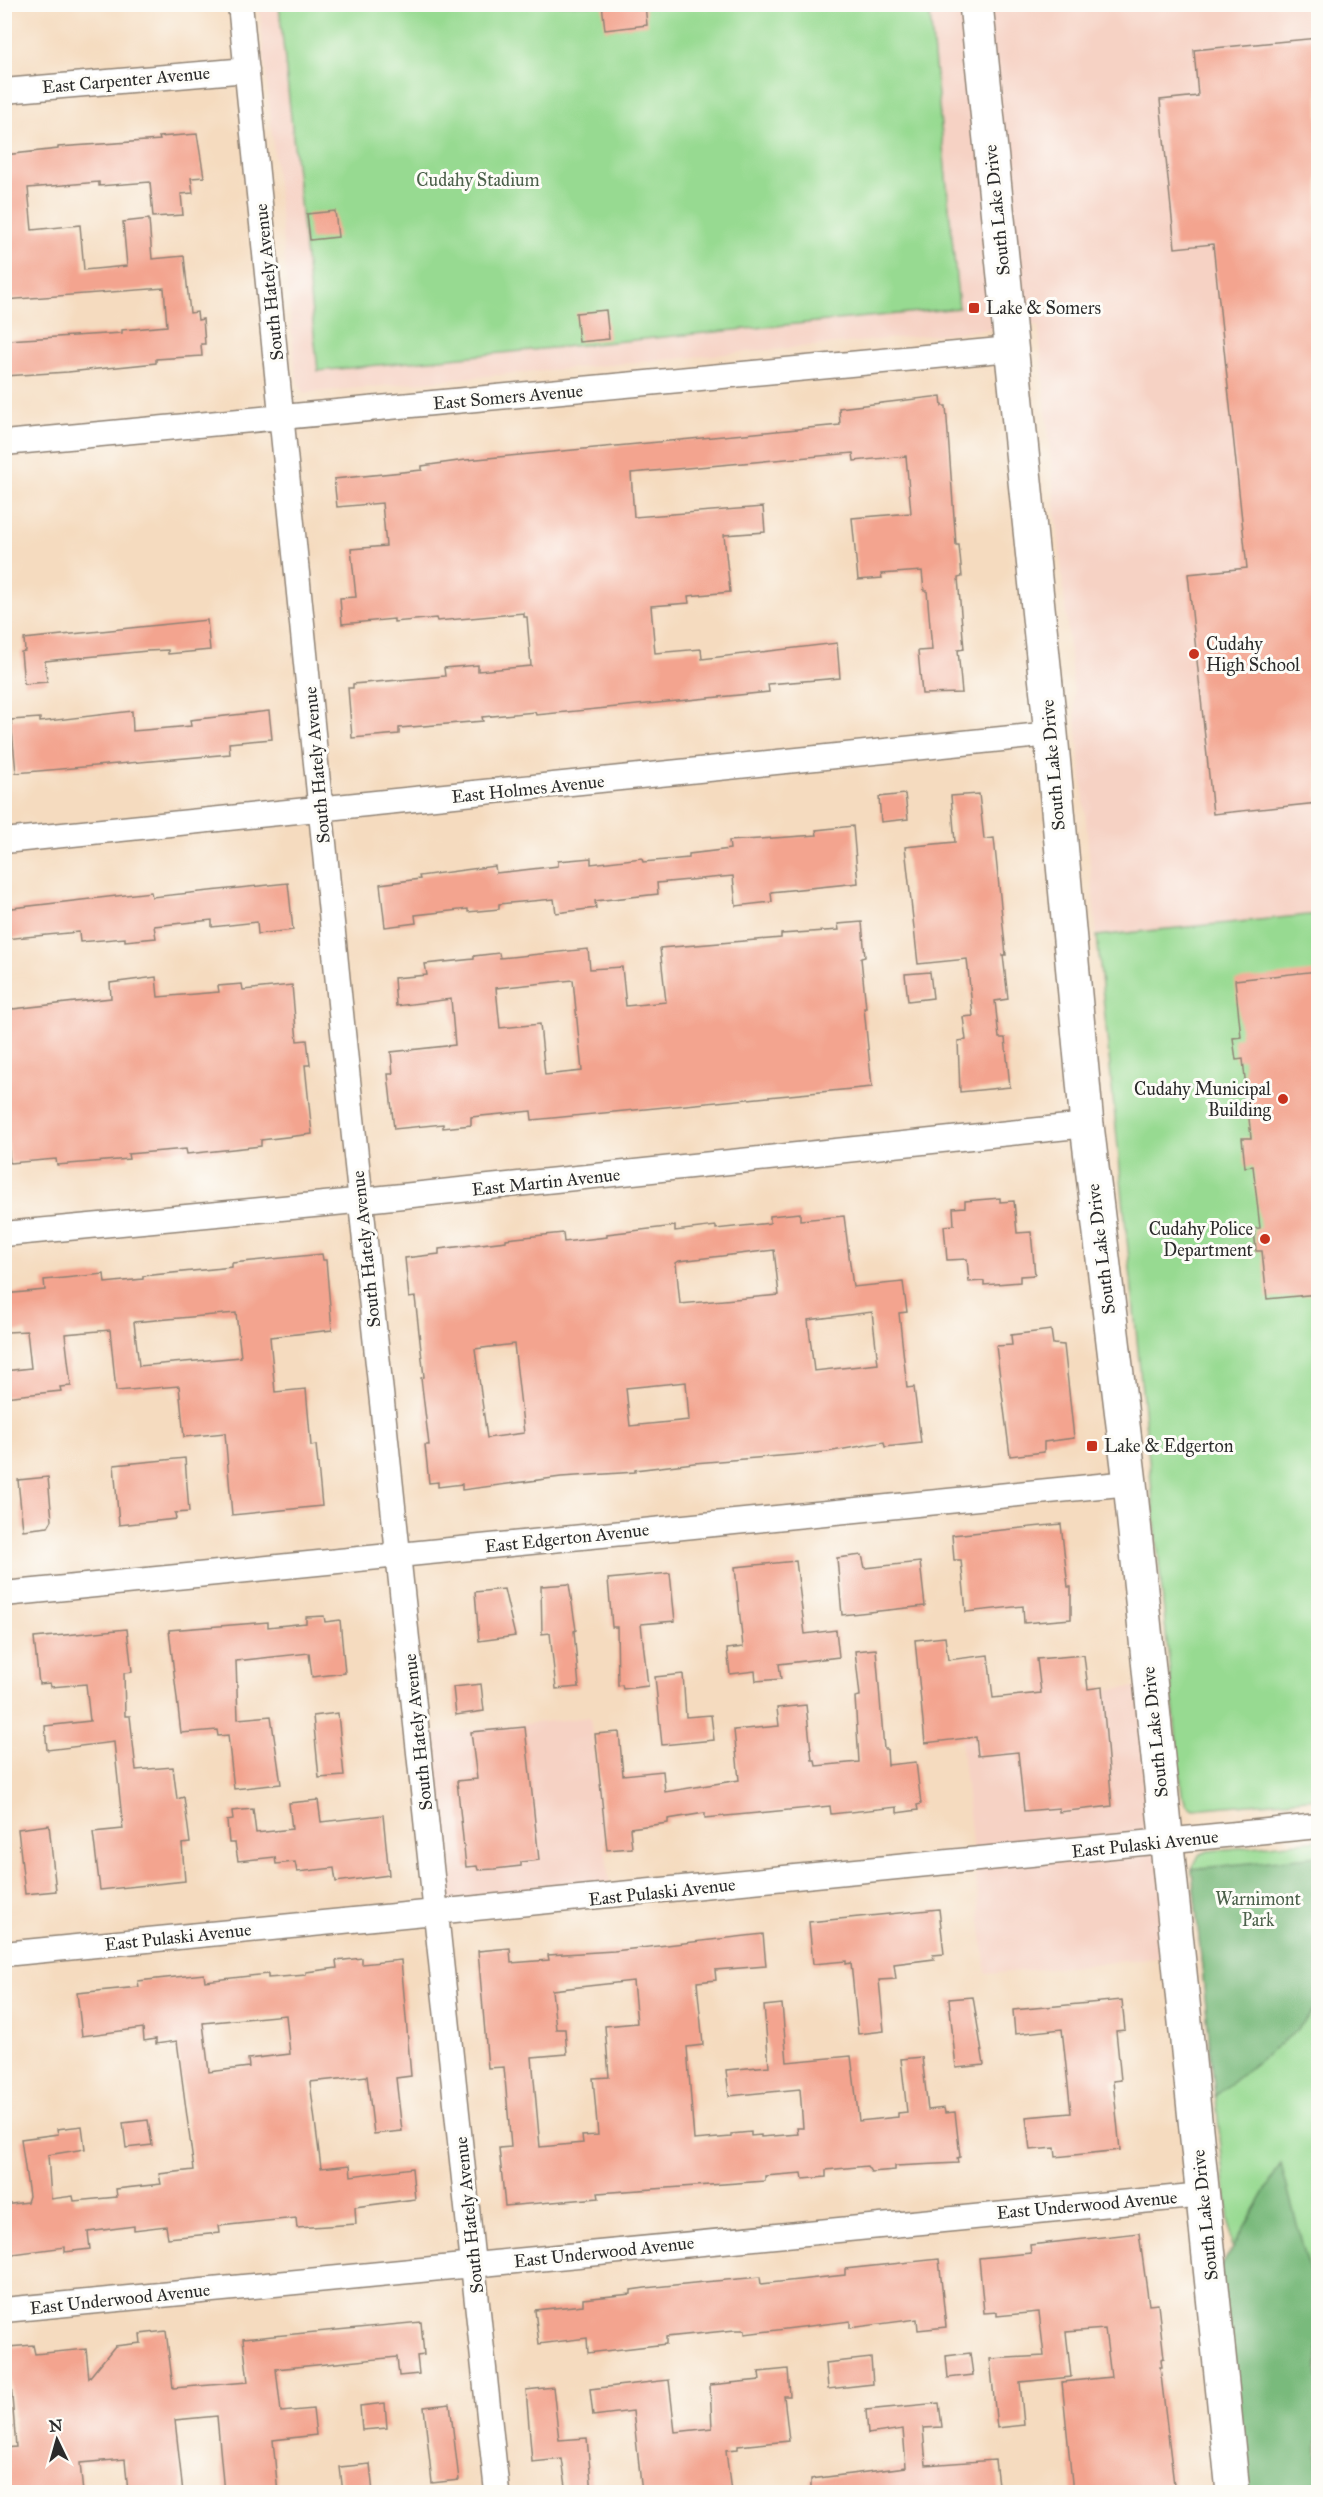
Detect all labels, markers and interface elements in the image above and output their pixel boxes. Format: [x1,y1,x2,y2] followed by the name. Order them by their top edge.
[41,62,211,98] street label: East Carpenter Avenue
[979,143,1015,277] street label: South Lake Drive
[416,169,540,191] park label: Cudahy Stadium
[250,203,288,361] street label: South Hately Avenue
[986,297,1101,319] place label: Lake & Somers
[967,301,981,315] marker: Lake & Somers
[432,379,584,415] street label: East Somers Avenue
[1206,633,1300,677] place label: Cudahy High School
[1187,647,1201,661] marker: Cudahy High School
[299,686,335,844] street label: South Hately Avenue
[1036,699,1070,831] street label: South Lake Drive
[450,770,606,808] street label: East Holmes Avenue
[1134,1078,1272,1122] place label: Cudahy Municipal Building
[1276,1092,1290,1106] marker: Cudahy Municipal Building
[471,1163,621,1201] street label: East Martin Avenue
[347,1170,385,1328] street label: South Hately Avenue
[1082,1182,1120,1316] street label: South Lake Drive
[1149,1218,1254,1261] place label: Cudahy Police Department
[1258,1232,1272,1246] marker: Cudahy Police Department
[1104,1435,1234,1458] place label: Lake & Edgerton
[1085,1439,1099,1453] marker: Lake & Edgerton
[484,1518,650,1559] street label: East Edgerton Avenue
[399,1653,437,1811] street label: South Hately Avenue
[1137,1665,1173,1799] street label: South Lake Drive
[1071,1825,1219,1863] street label: East Pulaski Avenue
[588,1873,736,1911] street label: East Pulaski Avenue
[1215,1888,1301,1931] park label: Warnimont Park
[104,1918,252,1956] street label: East Pulaski Avenue
[450,2136,488,2294] street label: South Hately Avenue
[1187,2148,1223,2282] street label: South Lake Drive
[996,2186,1178,2224] street label: East Underwood Avenue
[513,2232,695,2272] street label: East Underwood Avenue
[29,2279,211,2319] street label: East Underwood Avenue
[27,2410,87,2470] north arrow
[48,2415,64,2436] text: N

